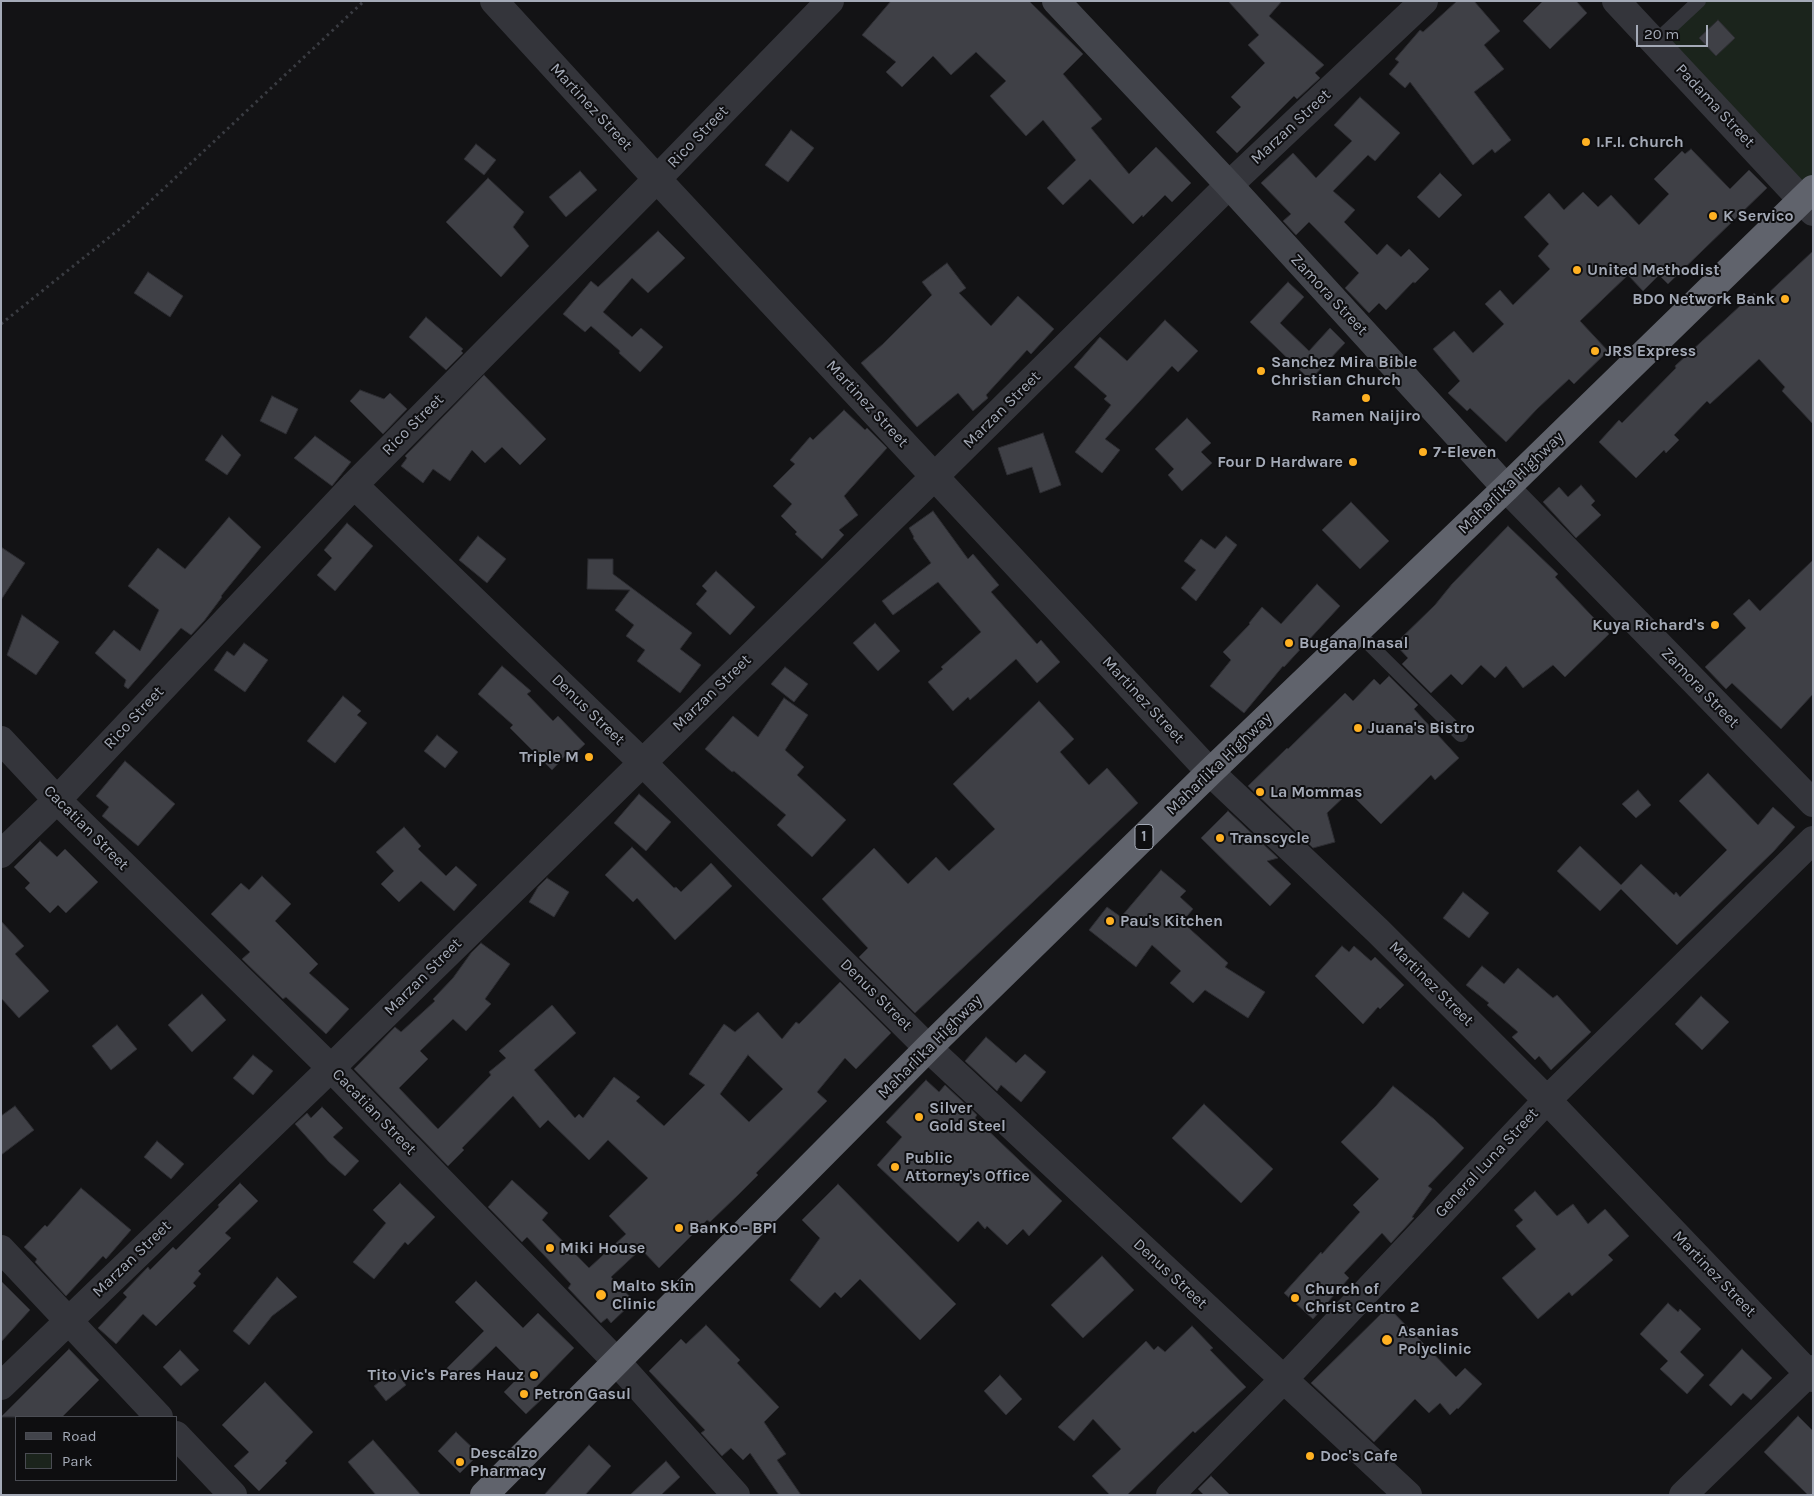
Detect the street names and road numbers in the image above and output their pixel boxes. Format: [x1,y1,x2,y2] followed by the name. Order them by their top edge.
[546,59,636,155] street label: Martinez Street
[1671,60,1759,152] street label: Padama Street
[1247,85,1335,169] street label: Marzan Street
[664,102,732,172] street label: Rico Street
[1286,250,1372,340] street label: Zamora Street
[822,356,912,452] street label: Martinez Street
[959,367,1045,453] street label: Marzan Street
[378,390,448,460] street label: Rico Street
[1454,428,1568,538] street label: Maharlika Highway
[1657,644,1743,732] street label: Zamora Street
[669,651,755,735] street label: Marzan Street
[1098,652,1188,748] street label: Martinez Street
[547,670,629,750] street label: Denus Street
[100,682,168,754] street label: Rico Street
[1162,709,1276,819] street label: Maharlika Highway
[39,781,133,875] street label: Cacatian Street
[1135,824,1153,850] road number: 1
[380,934,466,1020] street label: Marzan Street
[1385,938,1477,1030] street label: Martinez Street
[836,955,916,1035] street label: Denus Street
[874,991,986,1103] street label: Maharlika Highway
[328,1065,420,1159] street label: Cacatian Street
[1431,1104,1543,1222] street label: General Luna Street
[89,1217,175,1301] street label: Marzan Street
[1668,1227,1760,1321] street label: Martinez Street
[1129,1235,1211,1313] street label: Denus Street

